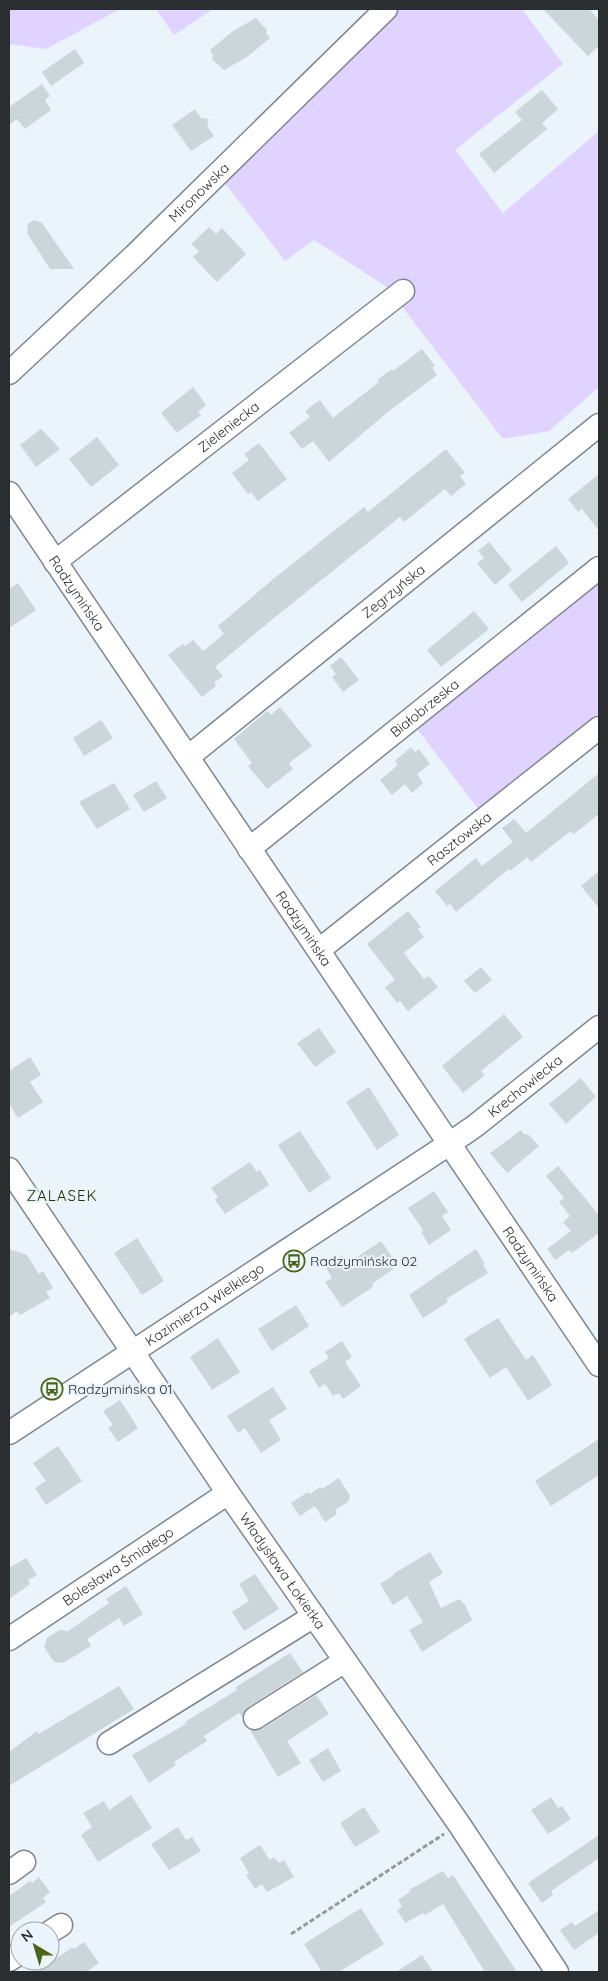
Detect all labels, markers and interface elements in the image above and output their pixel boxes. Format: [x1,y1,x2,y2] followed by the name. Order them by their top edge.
[165,159,233,226] street label: Mironowska
[194,397,263,456] street label: Zieleniecka
[45,552,109,634] street label: Radzymińska
[358,560,429,622] street label: Zegrzyńska
[386,675,463,741] street label: Białobrzeska
[423,808,495,870] street label: Rasztowska
[272,887,336,970] street label: Radzymińska
[484,1051,566,1121] street label: Krechowiecka
[26,1186,98,1205] district label: ZALASEK
[499,1223,563,1305] street label: Radzymińska
[282,1249,306,1273] bus stop icon: Radzymińska 02
[310,1252,418,1270] place label: Radzymińska 02
[142,1259,268,1350] street label: Kazimierza Wielkiego
[40,1377,64,1401] bus stop icon: Radzymińska 01
[68,1380,173,1398] place label: Radzymińska 01
[235,1509,329,1633] street label: Władysława Łokietka
[59,1523,177,1610] street label: Bolesława Śmiałego
[10,1921,60,1971] north arrow
[17,1925,37,1946] text: N

